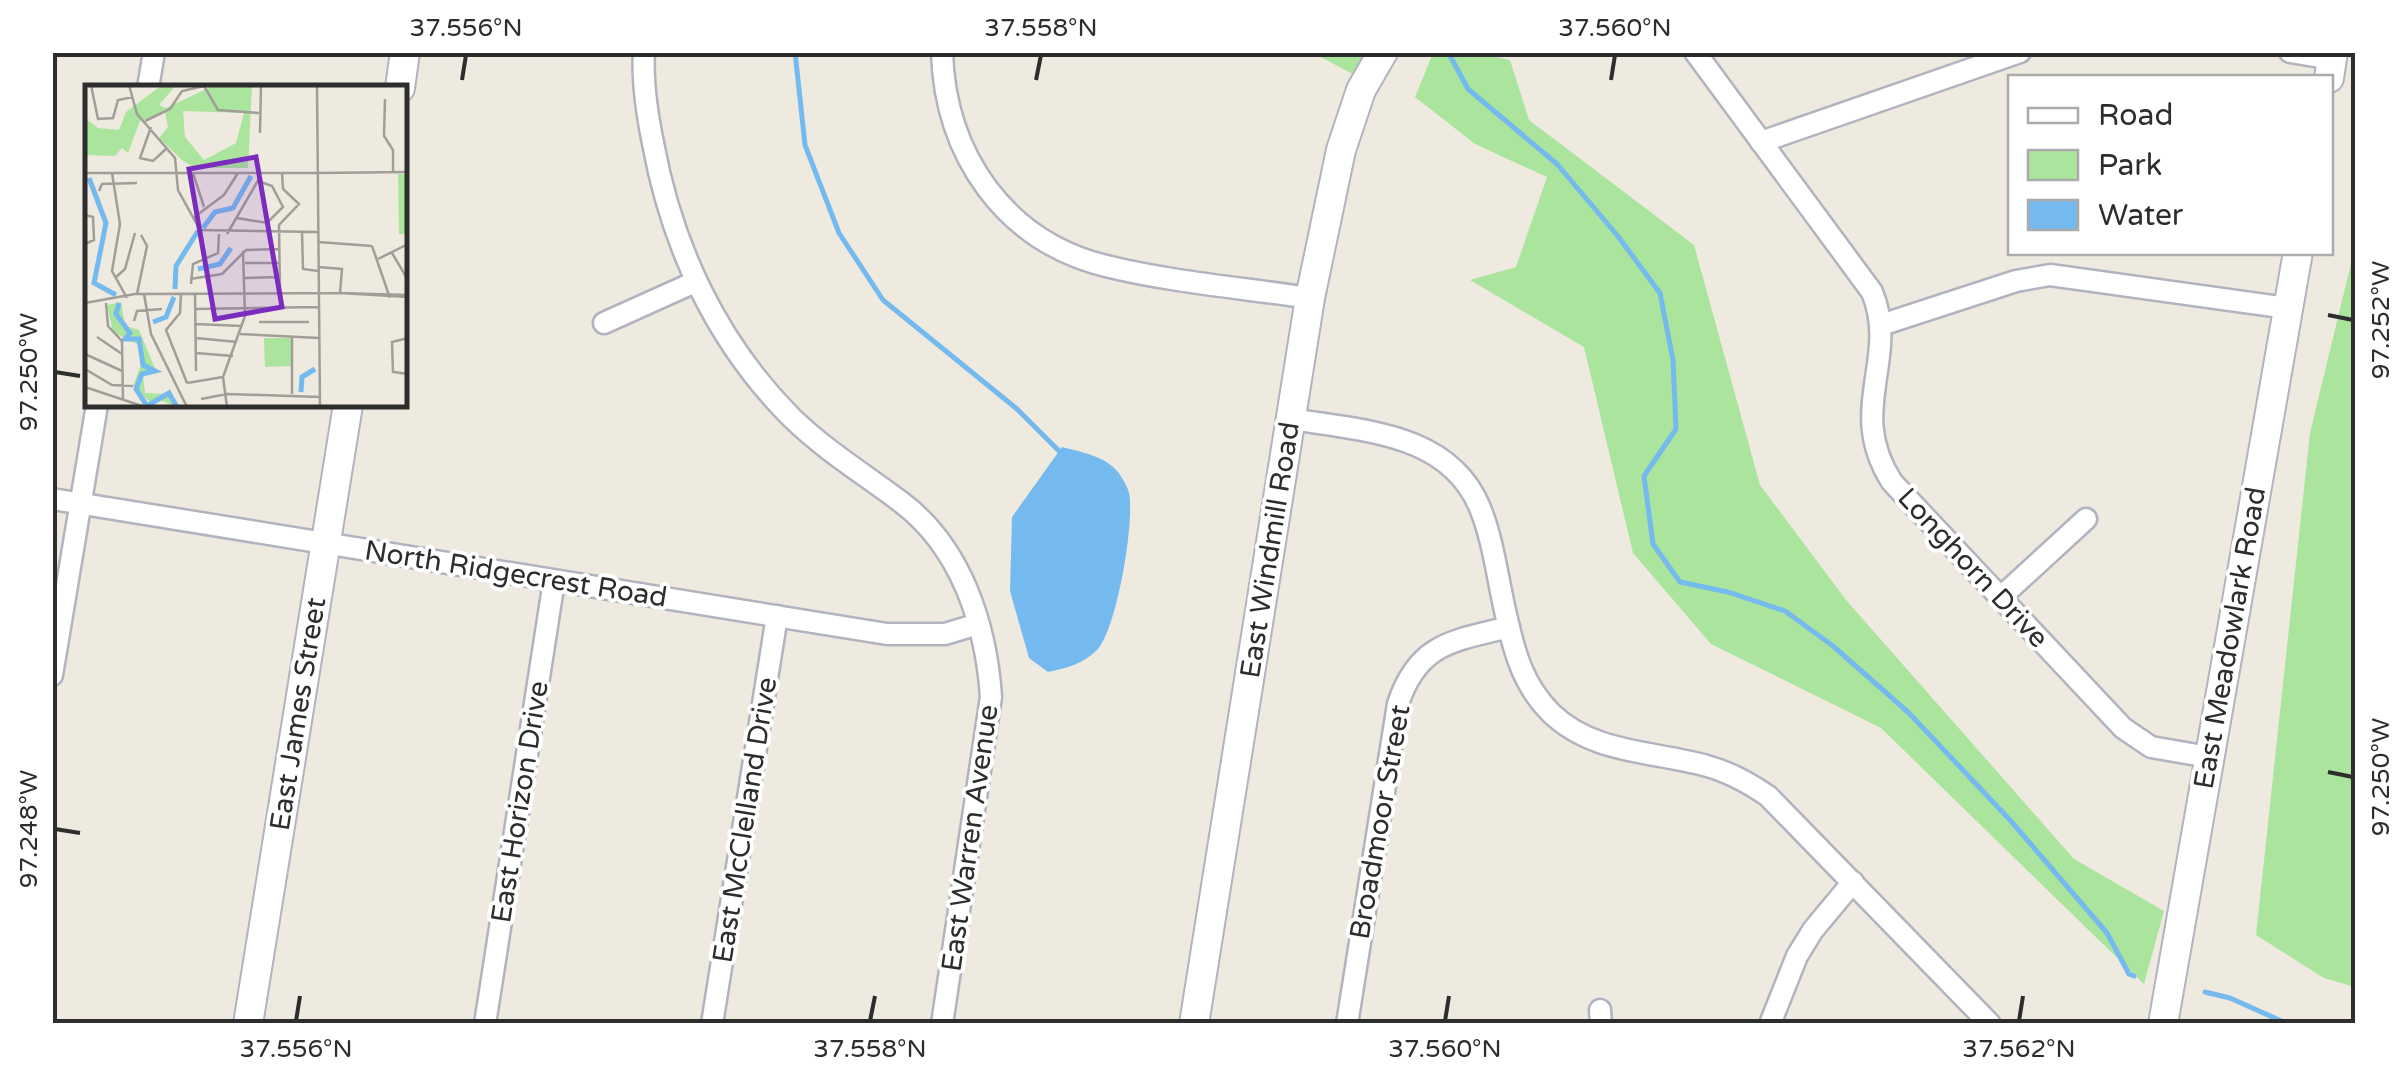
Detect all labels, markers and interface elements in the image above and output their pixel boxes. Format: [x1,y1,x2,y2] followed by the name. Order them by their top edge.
[409,13,523,43] text: 37.556°N
[984,13,1098,43] text: 37.558°N
[1558,13,1672,43] text: 37.560°N
[2008,75,2333,255] legend
[85,85,408,408] inset map
[2098,97,2173,134] text: Road
[2098,147,2162,184] text: Park
[2098,197,2184,234] text: Water
[2366,261,2396,379] text: 97.252°W
[14,313,44,431] text: 97.250°W
[1233,420,1307,680] street label: East Windmill Road
[1890,481,2056,655] street label: Longhorn Drive
[2187,484,2273,792] street label: East Meadowlark Road
[362,533,670,615] street label: North Ridgecrest Road
[263,595,333,833] street label: East James Street
[706,675,784,965] street label: East McClelland Drive
[484,679,556,925] street label: East Horizon Drive
[934,702,1006,974] street label: East Warren Avenue
[1343,702,1417,942] street label: Broadmoor Street
[2366,718,2396,836] text: 97.250°W
[14,770,44,888] text: 97.248°W
[239,1034,353,1064] text: 37.556°N
[813,1034,927,1064] text: 37.558°N
[1388,1034,1502,1064] text: 37.560°N
[1962,1034,2076,1064] text: 37.562°N

